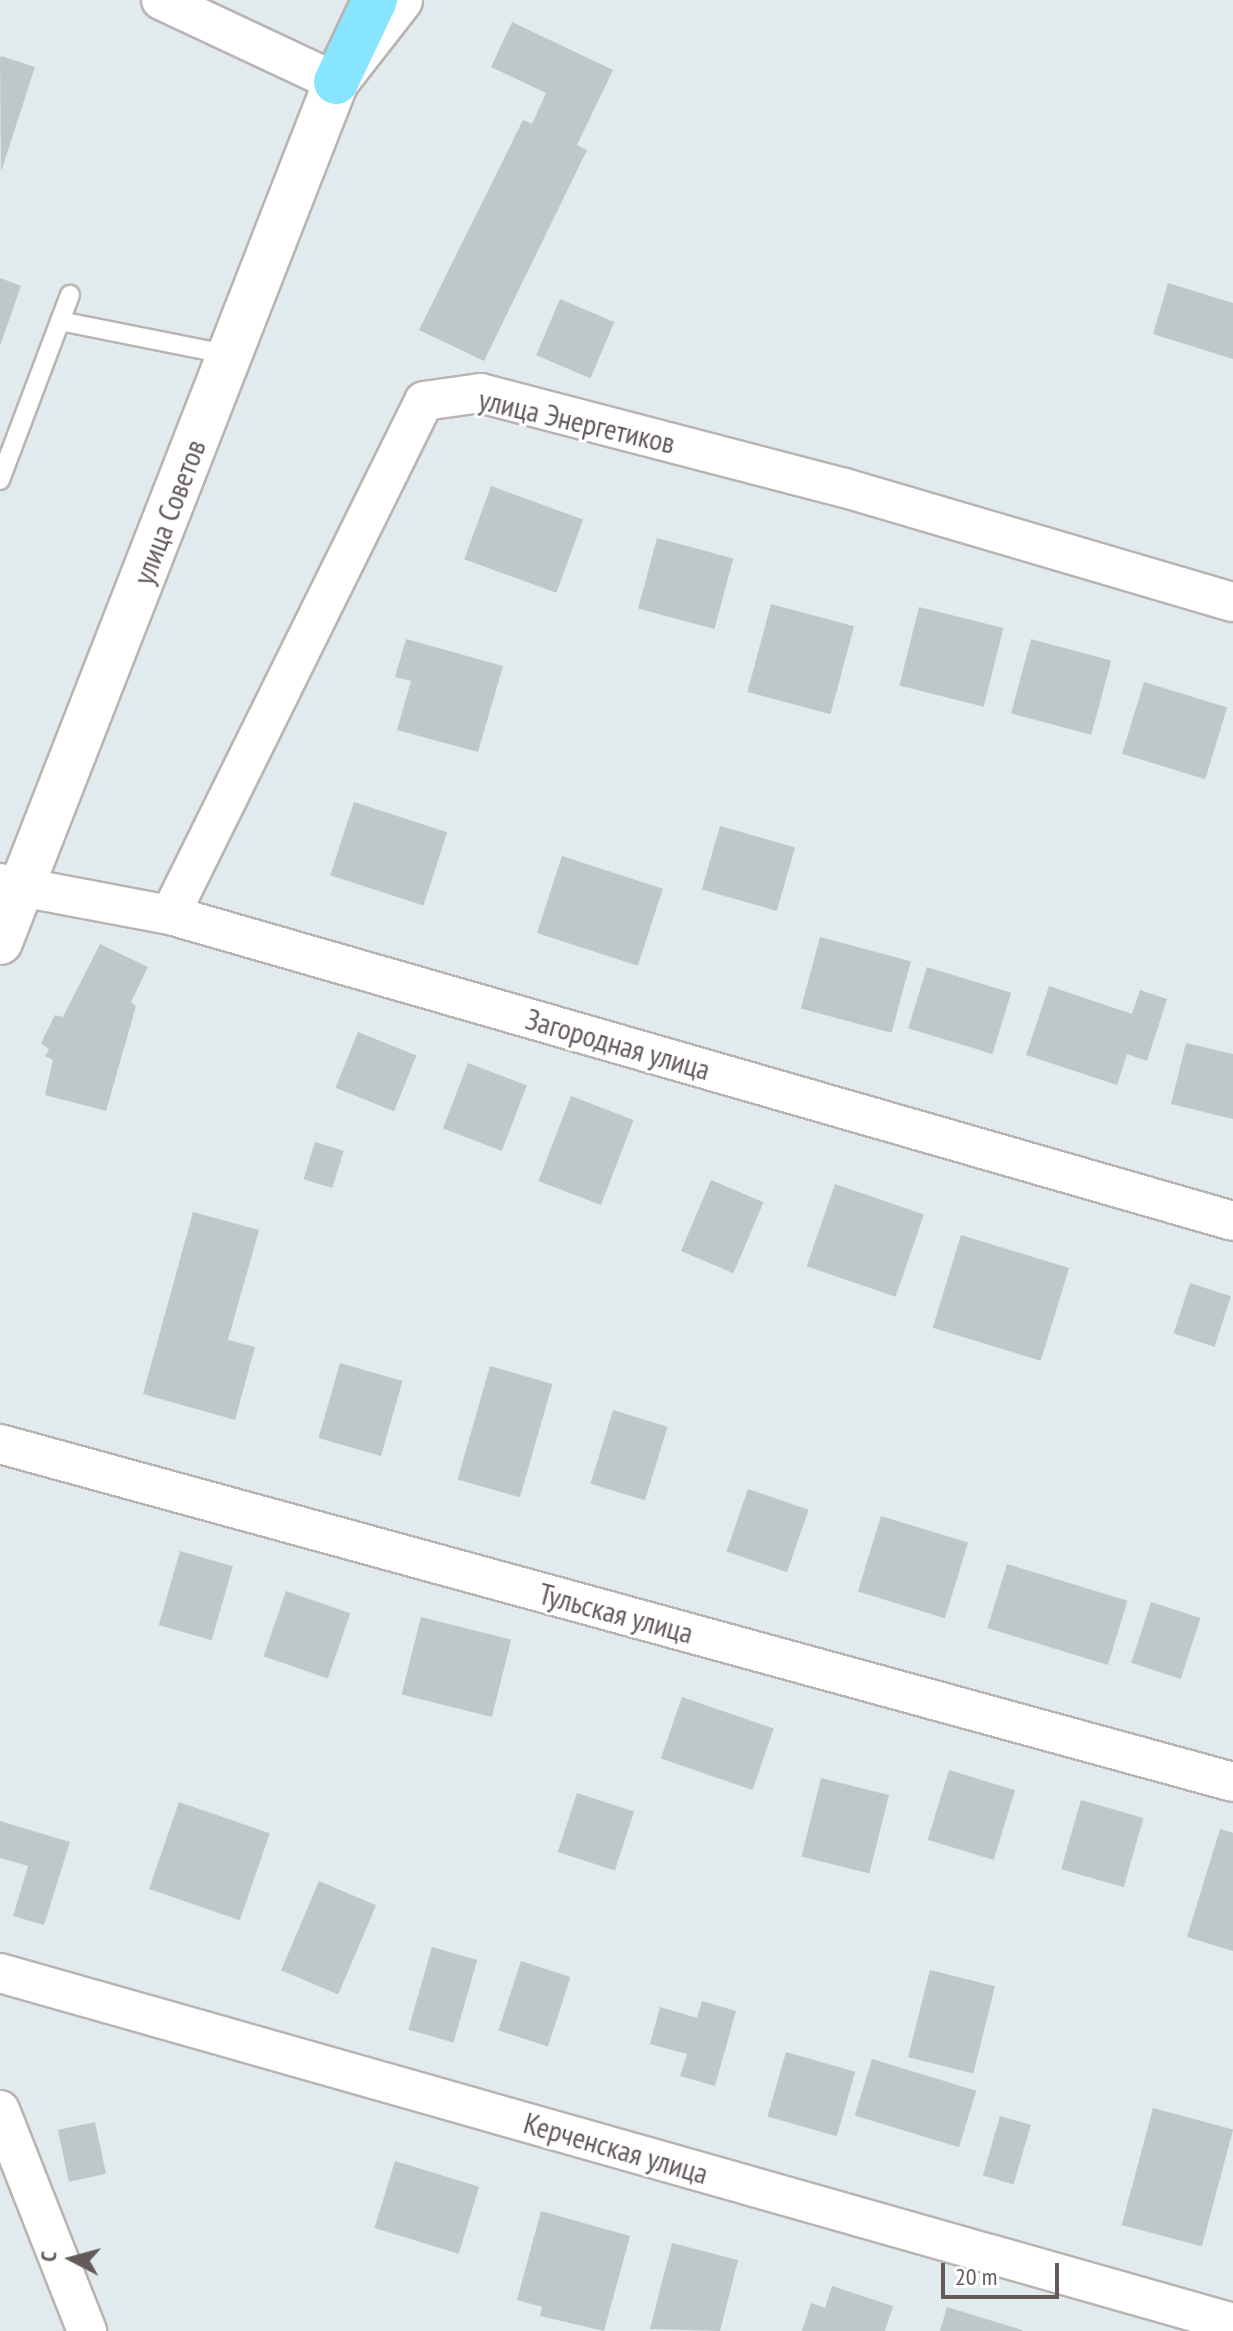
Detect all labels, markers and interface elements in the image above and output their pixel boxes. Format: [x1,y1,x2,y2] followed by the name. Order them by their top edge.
[475,381,679,461] street label: улица Энергетиков
[125,434,213,590] street label: улица Советов
[522,1000,714,1088] street label: Загородная улица
[535,1575,697,1651] street label: Тульская улица
[520,2105,712,2191] street label: Керченская улица
[32,2219,112,2299] north arrow
[945,2247,1063,2297] scale bar
[34,2250,63,2263] text: С
[955,2261,997,2292] text: 20 m

